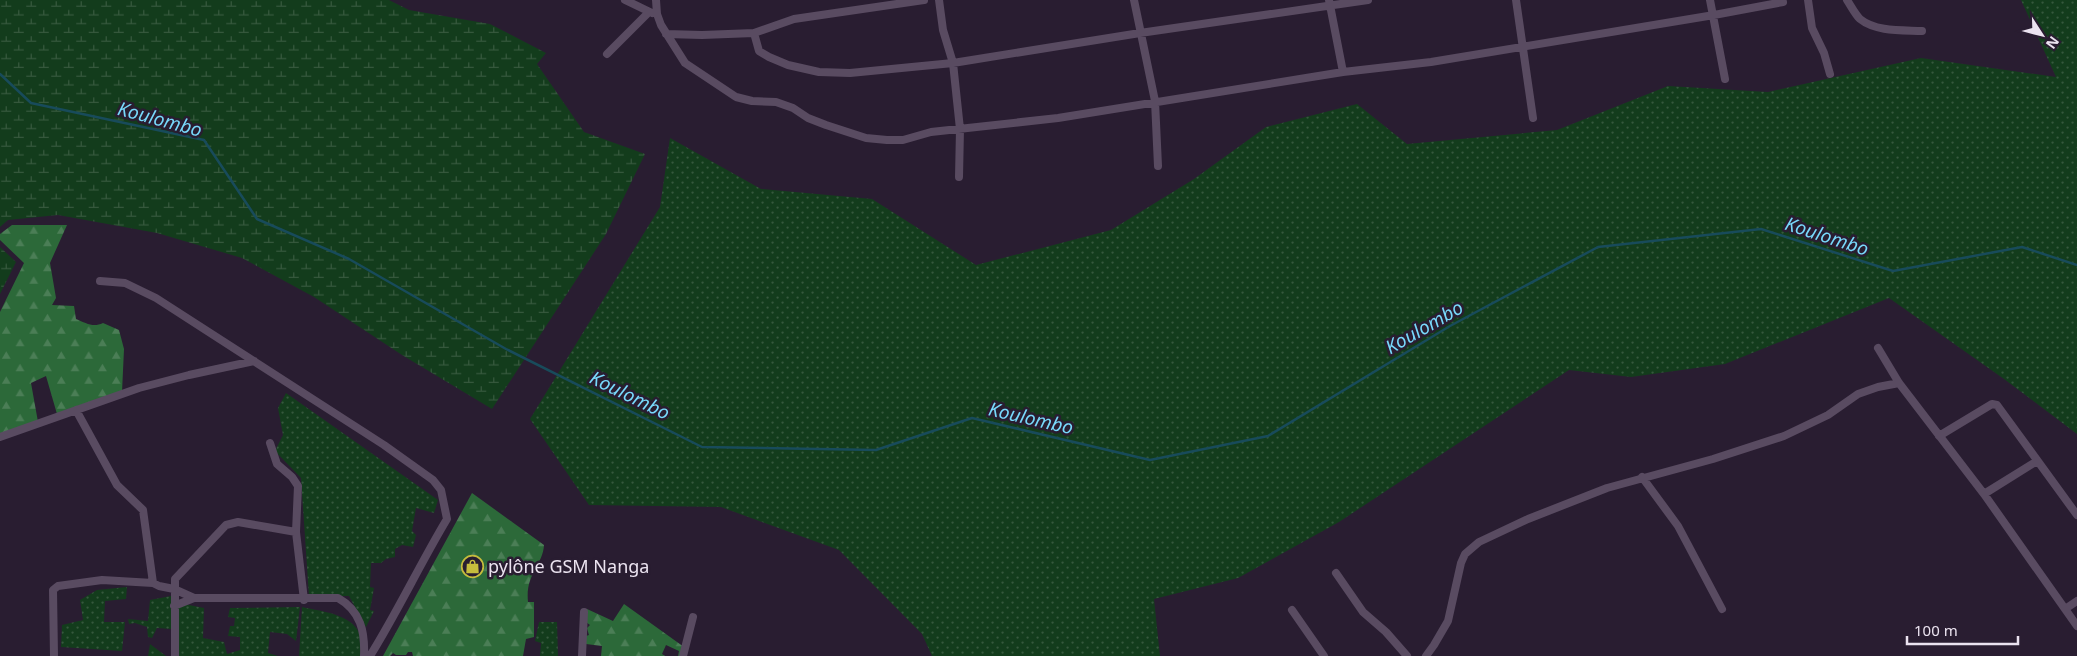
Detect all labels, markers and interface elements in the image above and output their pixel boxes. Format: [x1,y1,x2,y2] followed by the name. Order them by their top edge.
[2017,10,2067,60] north arrow
[2042,33,2064,53] text: N
[115,95,205,143] water label: Koulombo
[1782,210,1872,262] water label: Koulombo
[1380,294,1468,360] water label: Koulombo
[586,364,674,426] water label: Koulombo
[986,396,1076,440] water label: Koulombo
[460,554,484,578] shop icon: pylône GSM Nanga
[488,554,649,578] place label: pylône GSM Nanga
[1907,614,2018,646] scale bar
[1914,620,1958,640] text: 100 m

